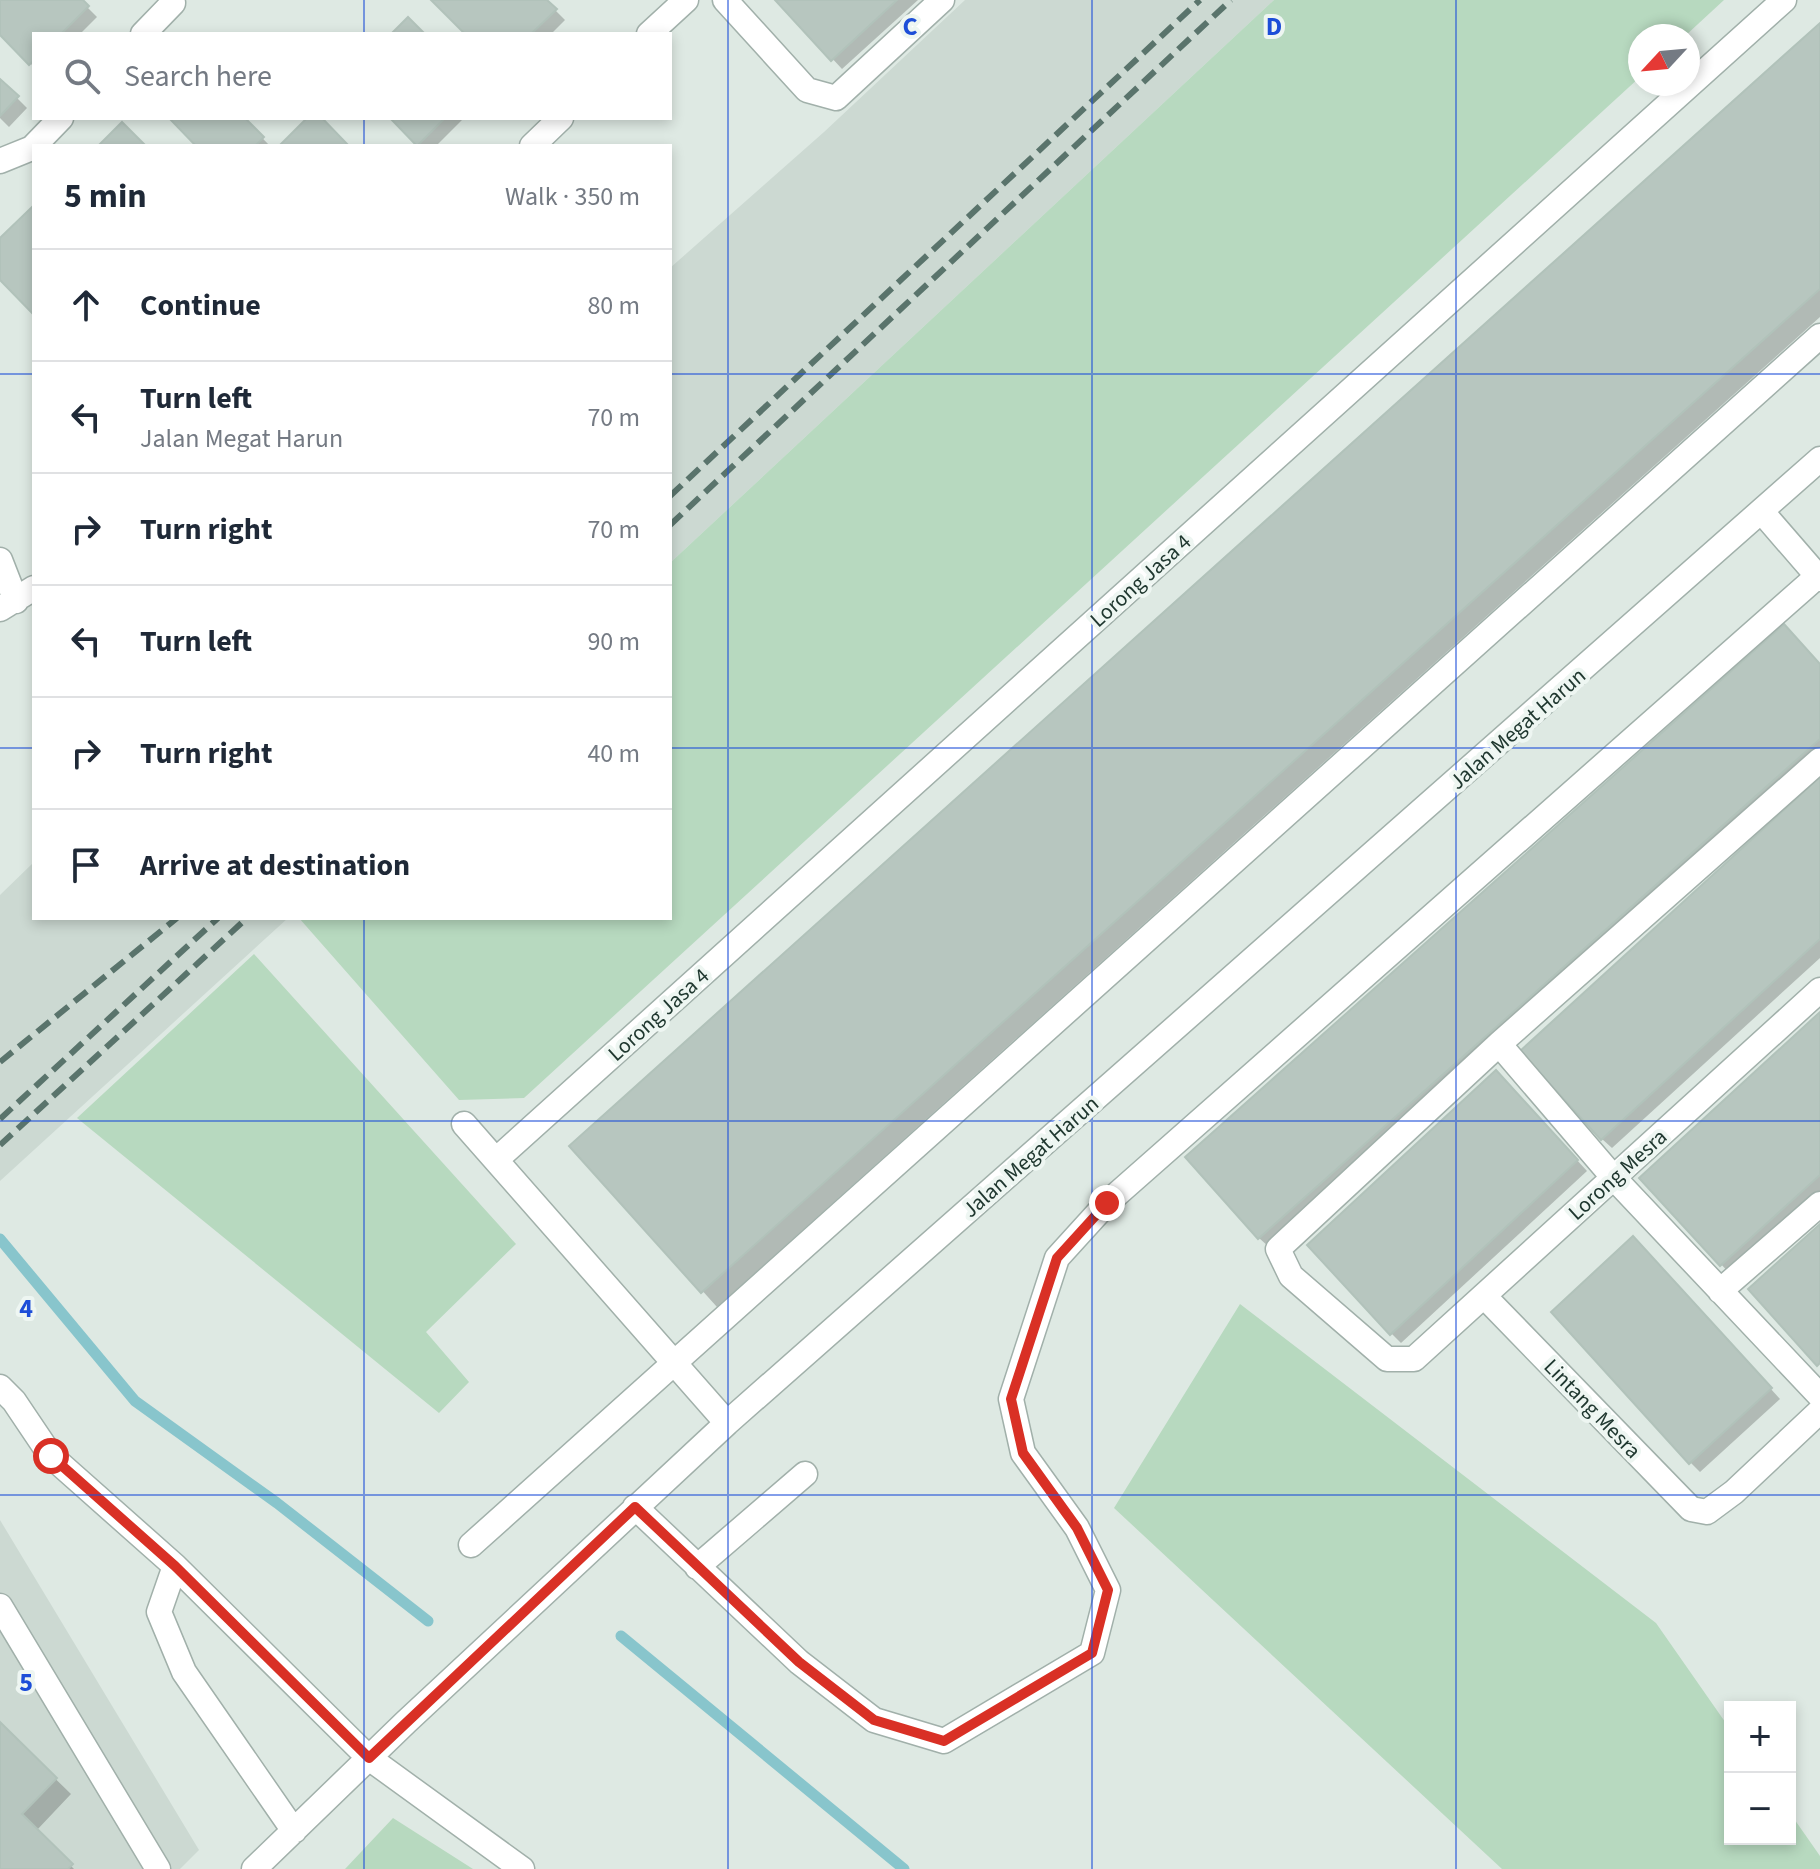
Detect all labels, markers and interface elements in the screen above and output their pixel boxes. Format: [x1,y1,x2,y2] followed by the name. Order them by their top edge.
[902,8,918,45] text: C
[1266,8,1282,45] text: D
[1628,24,1700,96] north arrow
[32,32,672,120] search box
[60,54,104,98] icon: search
[124,55,272,98] text: Search here
[64,172,147,221] text: 5 min
[505,178,640,215] text: Walk · 350 m
[64,283,108,327] icon: ahead
[140,284,261,327] text: Continue
[587,287,640,324] text: 80 m
[140,377,252,420] text: Turn left
[64,395,108,439] icon: left
[587,399,640,436] text: 70 m
[140,420,343,457] text: Jalan Megat Harun
[64,507,108,551] icon: right
[140,508,272,551] text: Turn right
[587,511,640,548] text: 70 m
[1083,526,1198,635] street label: Lorong Jasa 4
[64,619,108,663] icon: left
[140,620,252,663] text: Turn left
[587,623,640,660] text: 90 m
[1442,660,1593,797] street label: Jalan Megat Harun
[64,731,108,775] icon: right
[140,732,272,775] text: Turn right
[587,735,640,772] text: 40 m
[64,843,108,887] icon: arrive
[140,844,410,887] text: Arrive at destination
[601,960,716,1069] street label: Lorong Jasa 4
[955,1088,1106,1225] street label: Jalan Megat Harun
[1561,1122,1674,1228] street label: Lorong Mesra
[1089,1185,1125,1221] route end
[19,1290,33,1327] text: 4
[1536,1352,1648,1466] street label: Lintang Mesra
[33,1438,69,1474] route start
[19,1664,33,1701] text: 5
[1724,1701,1796,1845] map controls
[1724,1701,1796,1773] button: +
[1724,1773,1796,1845] button: −

